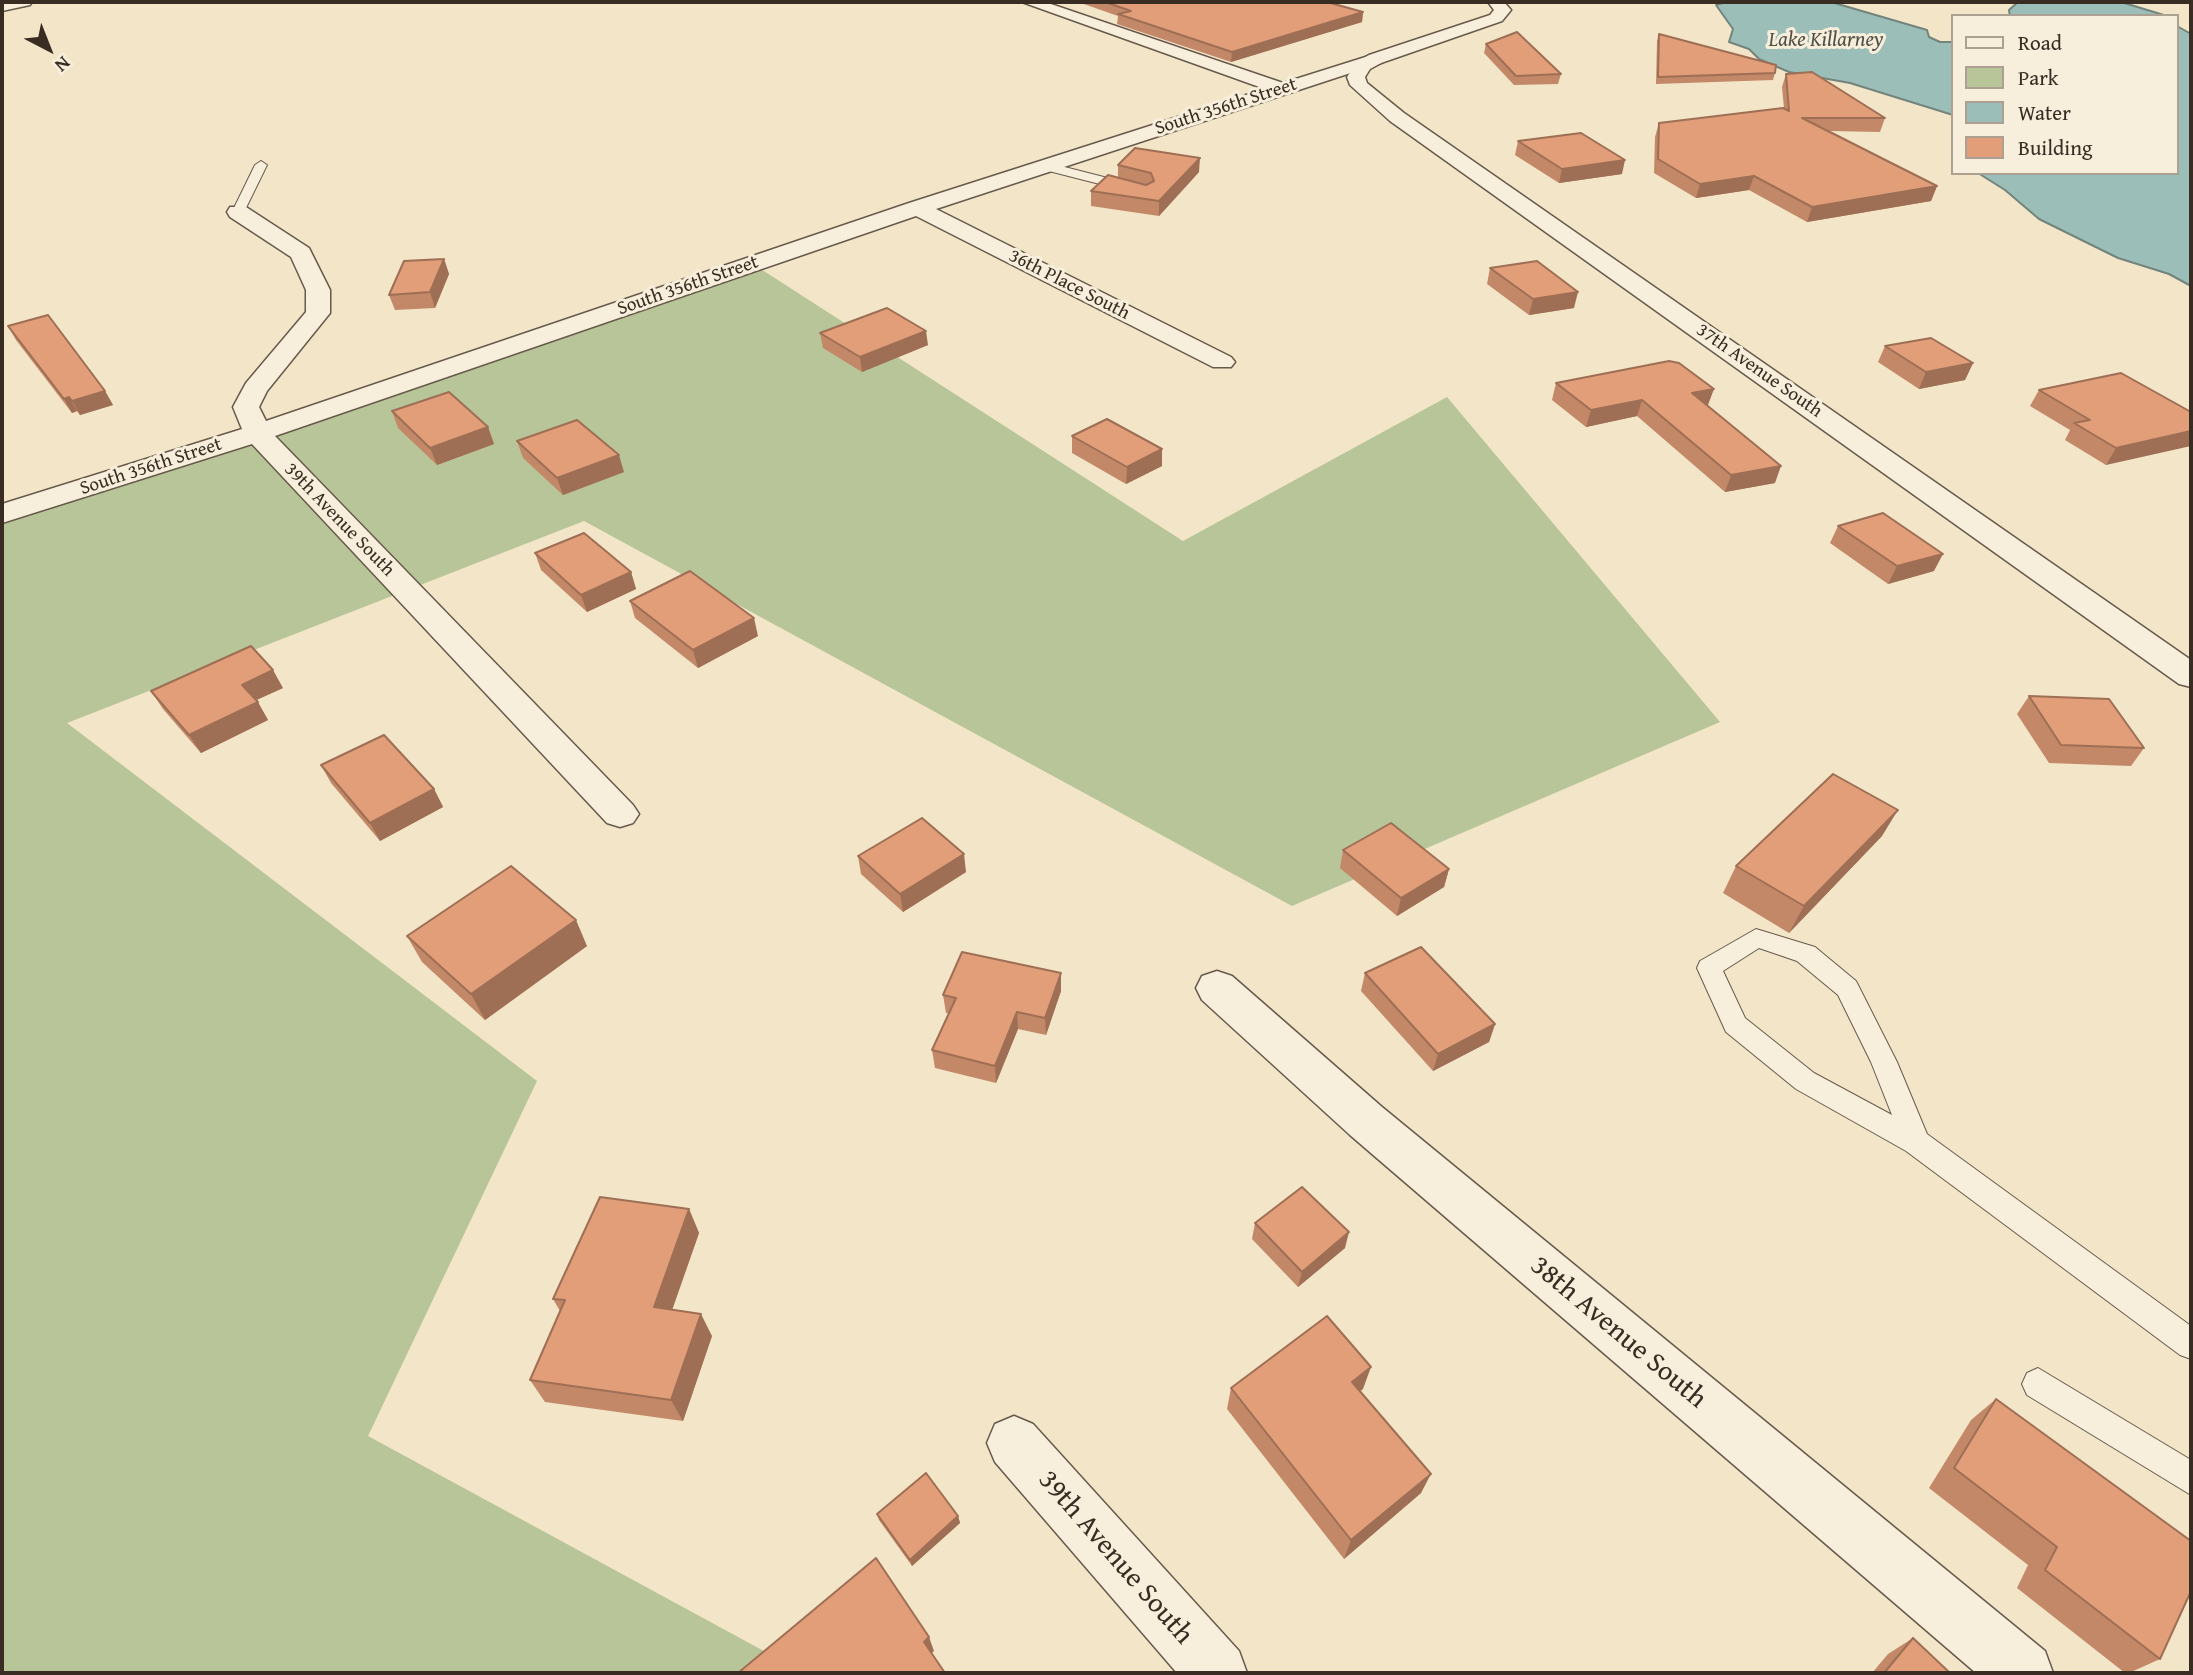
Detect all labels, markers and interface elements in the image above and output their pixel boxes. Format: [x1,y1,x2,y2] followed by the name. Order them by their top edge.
[14,14,84,84] north arrow
[1952,14,2179,175] legend
[2018,27,2062,58] text: Road
[1768,28,1884,54] water label: Lake Killarney
[49,50,77,79] text: N
[2018,62,2059,93] text: Park
[1152,73,1300,141] street label: South 356th Street
[2018,97,2071,128] text: Water
[2018,132,2092,163] text: Building
[1005,245,1133,325] street label: 36th Place South
[614,251,762,321] street label: South 356th Street
[1691,319,1827,423] street label: 37th Avenue South
[77,433,225,501] street label: South 356th Street
[279,458,399,582] street label: 39th Avenue South
[1523,1250,1713,1416] street label: 38th Avenue South
[1030,1464,1200,1652] street label: 39th Avenue South

